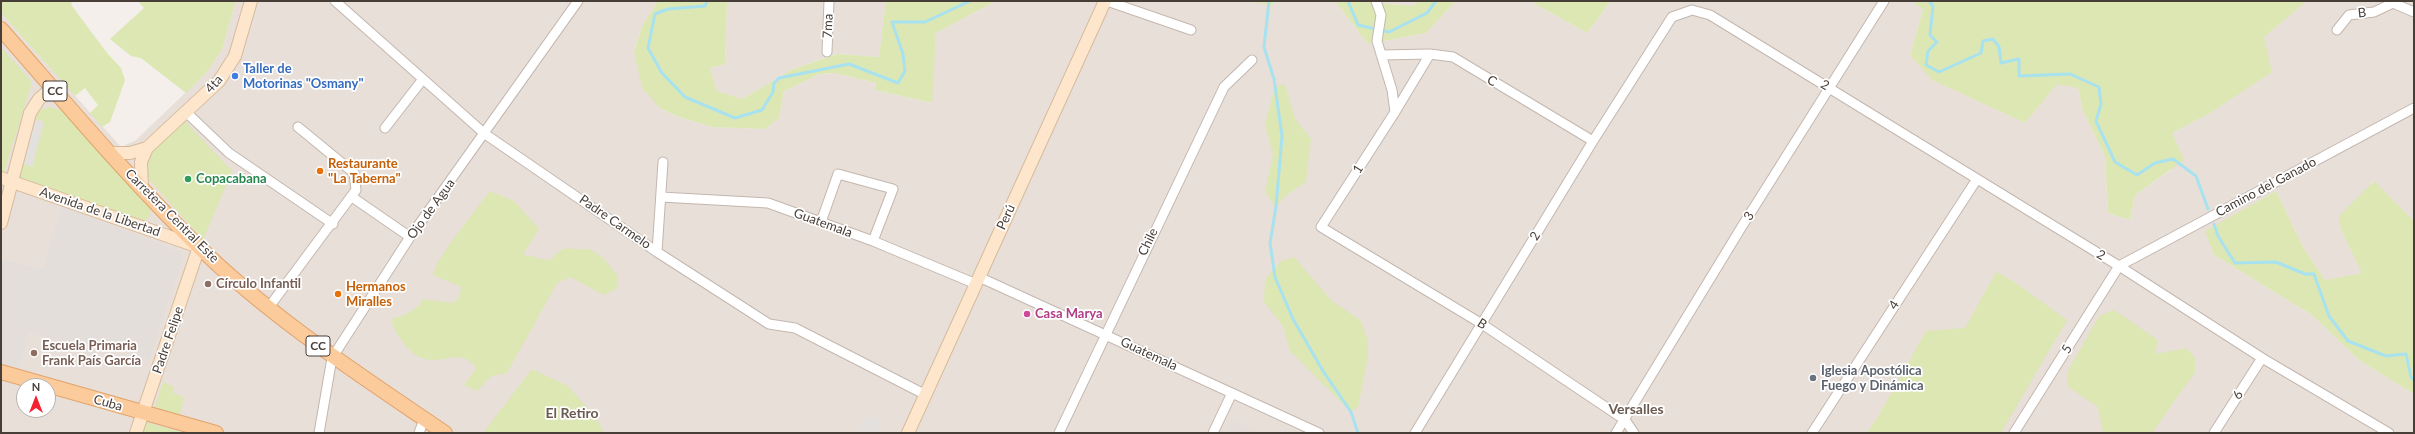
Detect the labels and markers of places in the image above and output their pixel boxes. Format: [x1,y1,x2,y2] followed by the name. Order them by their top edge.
[243,61,364,92] place label: Taller de Motorinas "Osmany"
[230,71,240,81] marker: Taller de Motorinas "Osmany"
[328,156,401,187] place label: Restaurante "La Taberna"
[315,166,325,176] marker: Restaurante "La Taberna"
[196,171,267,187] place label: Copacabana
[183,174,193,184] marker: Copacabana
[216,276,301,292] place label: Círculo Infantil
[203,279,213,289] marker: Círculo Infantil
[346,279,406,310] place label: Hermanos Miralles
[333,289,343,299] marker: Hermanos Miralles
[1035,306,1103,322] place label: Casa Marya
[1022,309,1032,319] marker: Casa Marya
[42,338,141,369] place label: Escuela Primaria Frank País García
[29,348,39,358] marker: Escuela Primaria Frank País García
[1821,363,1924,394] place label: Iglesia Apostólica Fuego y Dinámica
[1808,373,1818,383] marker: Iglesia Apostólica Fuego y Dinámica

